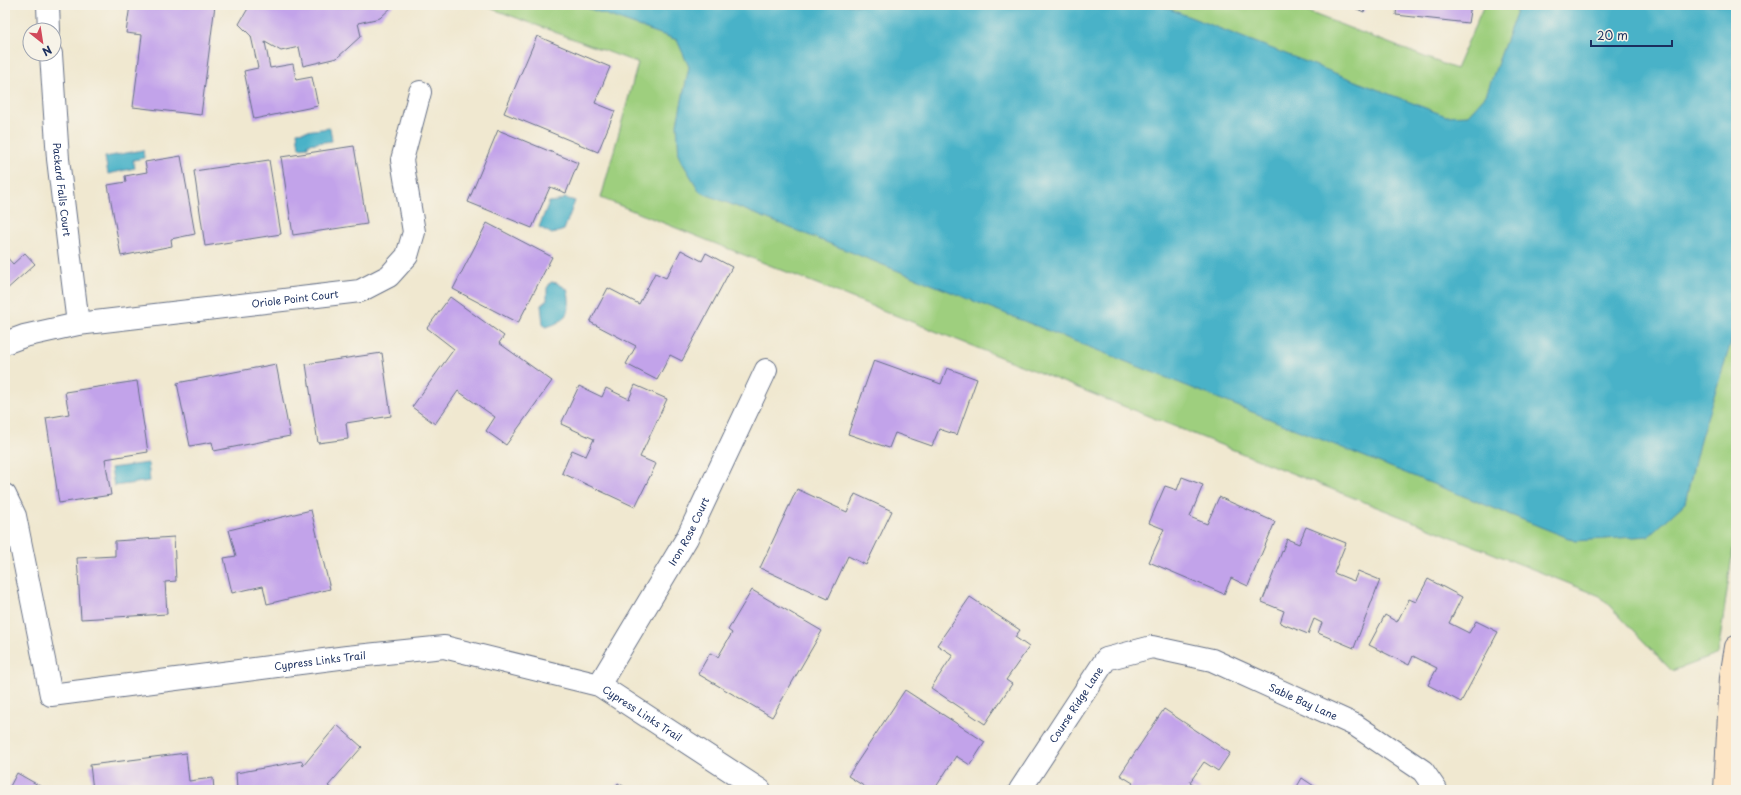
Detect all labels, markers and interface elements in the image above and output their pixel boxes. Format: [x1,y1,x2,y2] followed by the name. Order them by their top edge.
[22,22,62,62] north arrow
[1591,22,1672,48] scale bar
[1597,26,1628,44] text: 20 m
[39,42,55,61] text: N
[50,142,75,237] street label: Packard Falls Court
[251,286,339,311] street label: Oriole Point Court
[664,494,712,568] street label: Iron Rose Court
[273,647,367,673] street label: Cypress Links Trail
[1045,663,1106,746] street label: Course Ridge Lane
[1267,679,1341,723] street label: Sable Bay Lane
[600,681,685,744] street label: Cypress Links Trail

